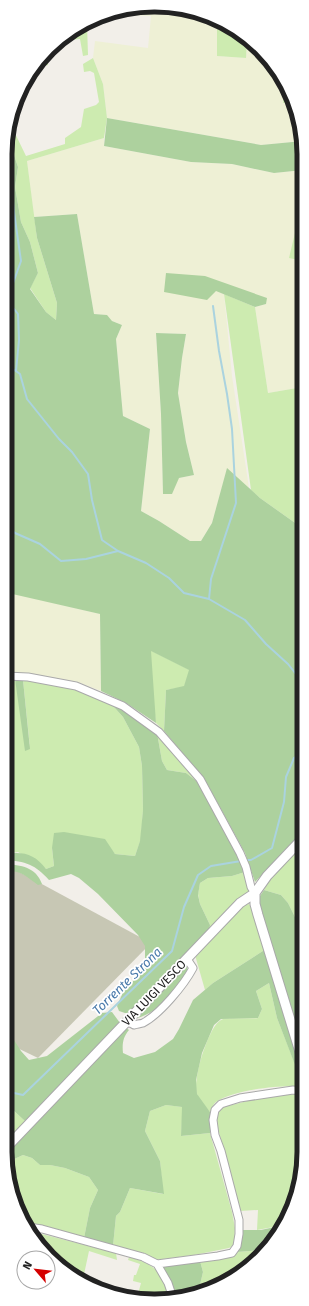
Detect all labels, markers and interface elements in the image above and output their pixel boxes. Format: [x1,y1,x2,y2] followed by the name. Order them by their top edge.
[89,944,165,1018] water label: Torrente Strona
[119,957,189,1029] street label: VIA LUIGI VESCO
[16,1250,56,1290] north arrow
[20,1259,35,1272] text: N

